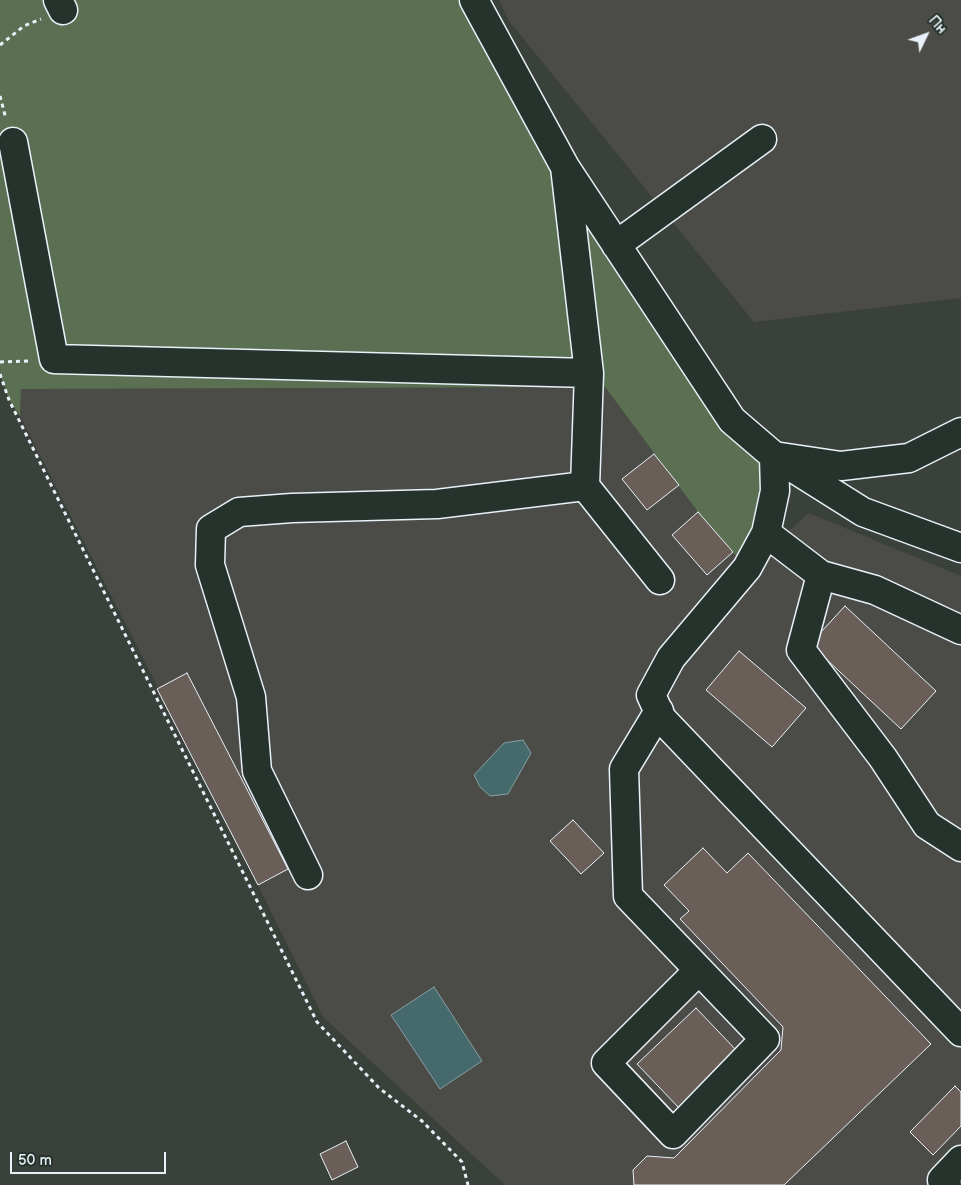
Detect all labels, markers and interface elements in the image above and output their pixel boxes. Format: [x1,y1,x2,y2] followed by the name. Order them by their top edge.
[901,10,951,60] north arrow
[925,12,950,37] text: Пн
[12,1142,169,1174] scale bar
[18,1151,52,1170] text: 50 m

